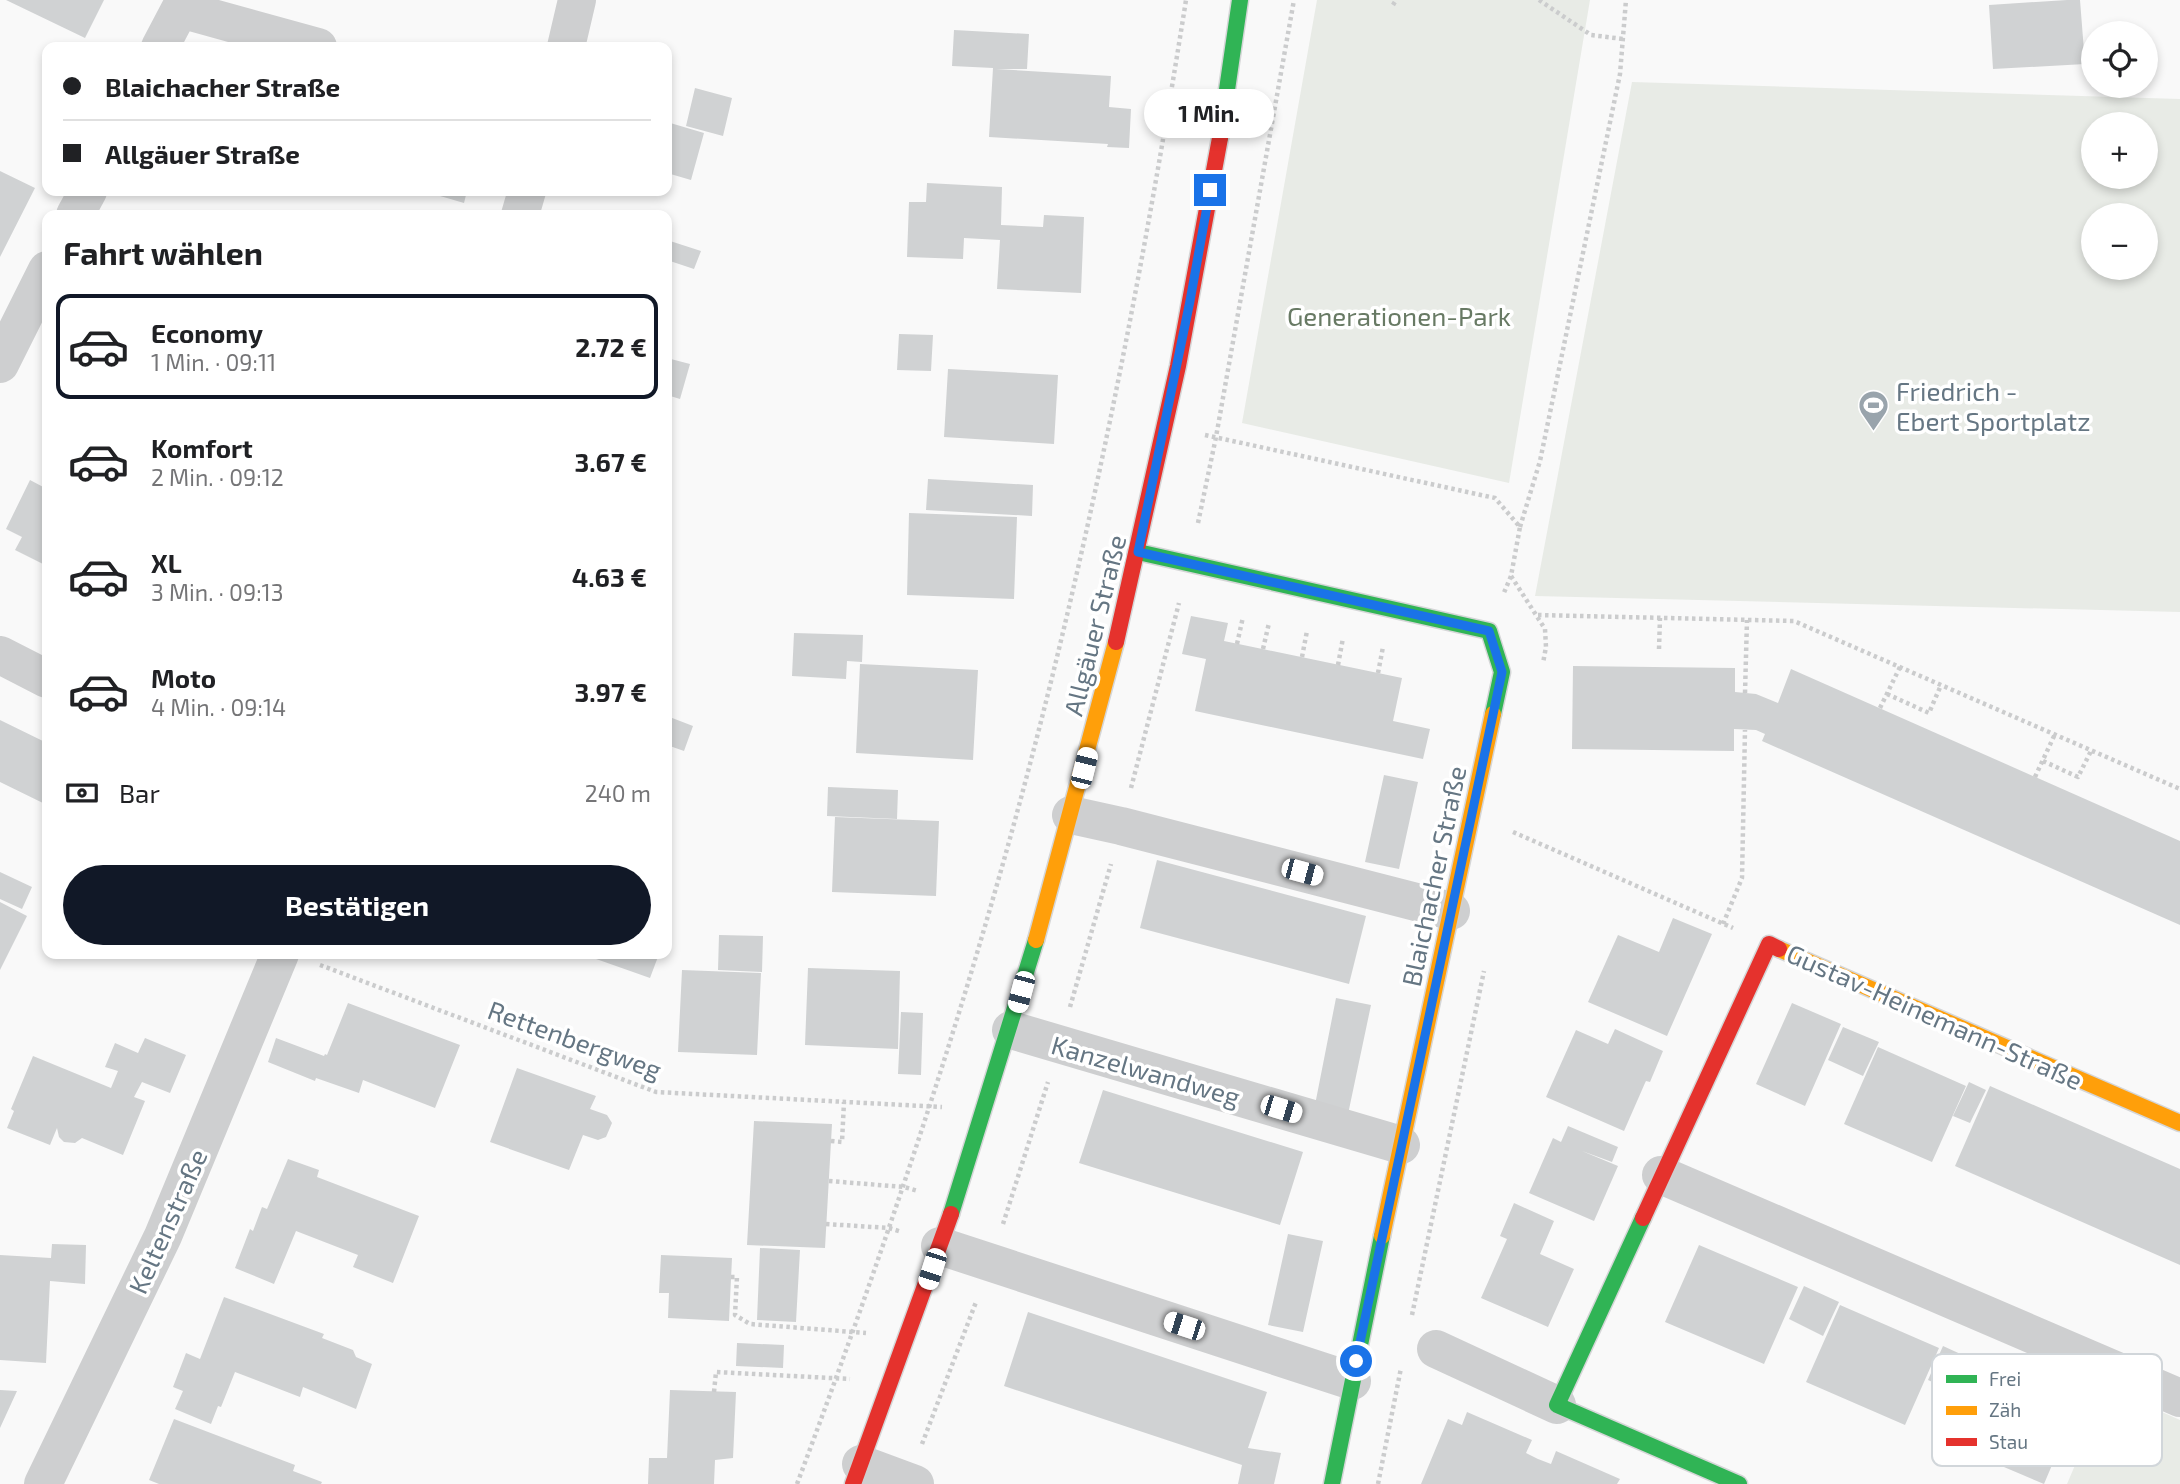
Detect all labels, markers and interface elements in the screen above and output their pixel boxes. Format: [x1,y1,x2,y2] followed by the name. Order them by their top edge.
[2081,21,2158,280] map controls
[2081,21,2158,98] button: locate
[105,71,340,102] text: Blaichacher Straße
[1145,88,1275,138] callout: 1 Min.
[1178,99,1240,127] text: 1 Min.
[2081,112,2158,189] button: +
[105,138,300,169] text: Allgäuer Straße
[1194,174,1226,206] route end
[2081,203,2158,280] button: −
[63,233,263,271] text: Fahrt wählen
[1287,300,1511,331] park label: Generationen-Park
[67,315,130,378] icon: car
[151,317,263,348] text: Economy
[575,331,647,362] text: 2.72 €
[151,348,276,376] text: 1 Min. · 09:11
[1896,375,2090,436] place label: Friedrich - Ebert Sportplatz
[1856,388,1890,432] sports icon: Friedrich - Ebert Sportplatz
[67,430,130,493] icon: car
[151,432,253,463] text: Komfort
[575,446,647,477] text: 3.67 €
[151,463,284,491] text: 2 Min. · 09:12
[1057,531,1131,719] street label: Allgäuer Straße
[67,545,130,608] icon: car
[151,547,182,578] text: XL
[572,561,647,592] text: 4.63 €
[151,578,284,606] text: 3 Min. · 09:13
[67,660,130,723] icon: car
[151,662,216,693] text: Moto
[575,676,647,707] text: 3.97 €
[151,693,286,721] text: 4 Min. · 09:14
[1069,745,1100,791] car
[1394,763,1472,989] street label: Blaichacher Straße
[63,774,101,812] icon: cash
[119,777,160,808] text: Bar
[585,779,651,807] text: 240 m
[1279,856,1326,888] car
[63,865,651,945] button: Bestätigen
[1783,937,2087,1095] street label: Gustav-Heinemann-Straße
[1006,969,1037,1015] car
[484,993,666,1085] street label: Rettenbergweg
[1048,1028,1244,1112] street label: Kanzelwandweg
[1258,1093,1305,1125] car
[121,1144,213,1298] street label: Keltenstraße
[916,1246,949,1292] car
[1161,1310,1208,1342] car
[1340,1345,1372,1377] route start
[1932,1354,2162,1466] legend
[1989,1367,2021,1390] text: Frei
[1989,1398,2021,1421] text: Zäh
[1989,1430,2028,1453] text: Stau

